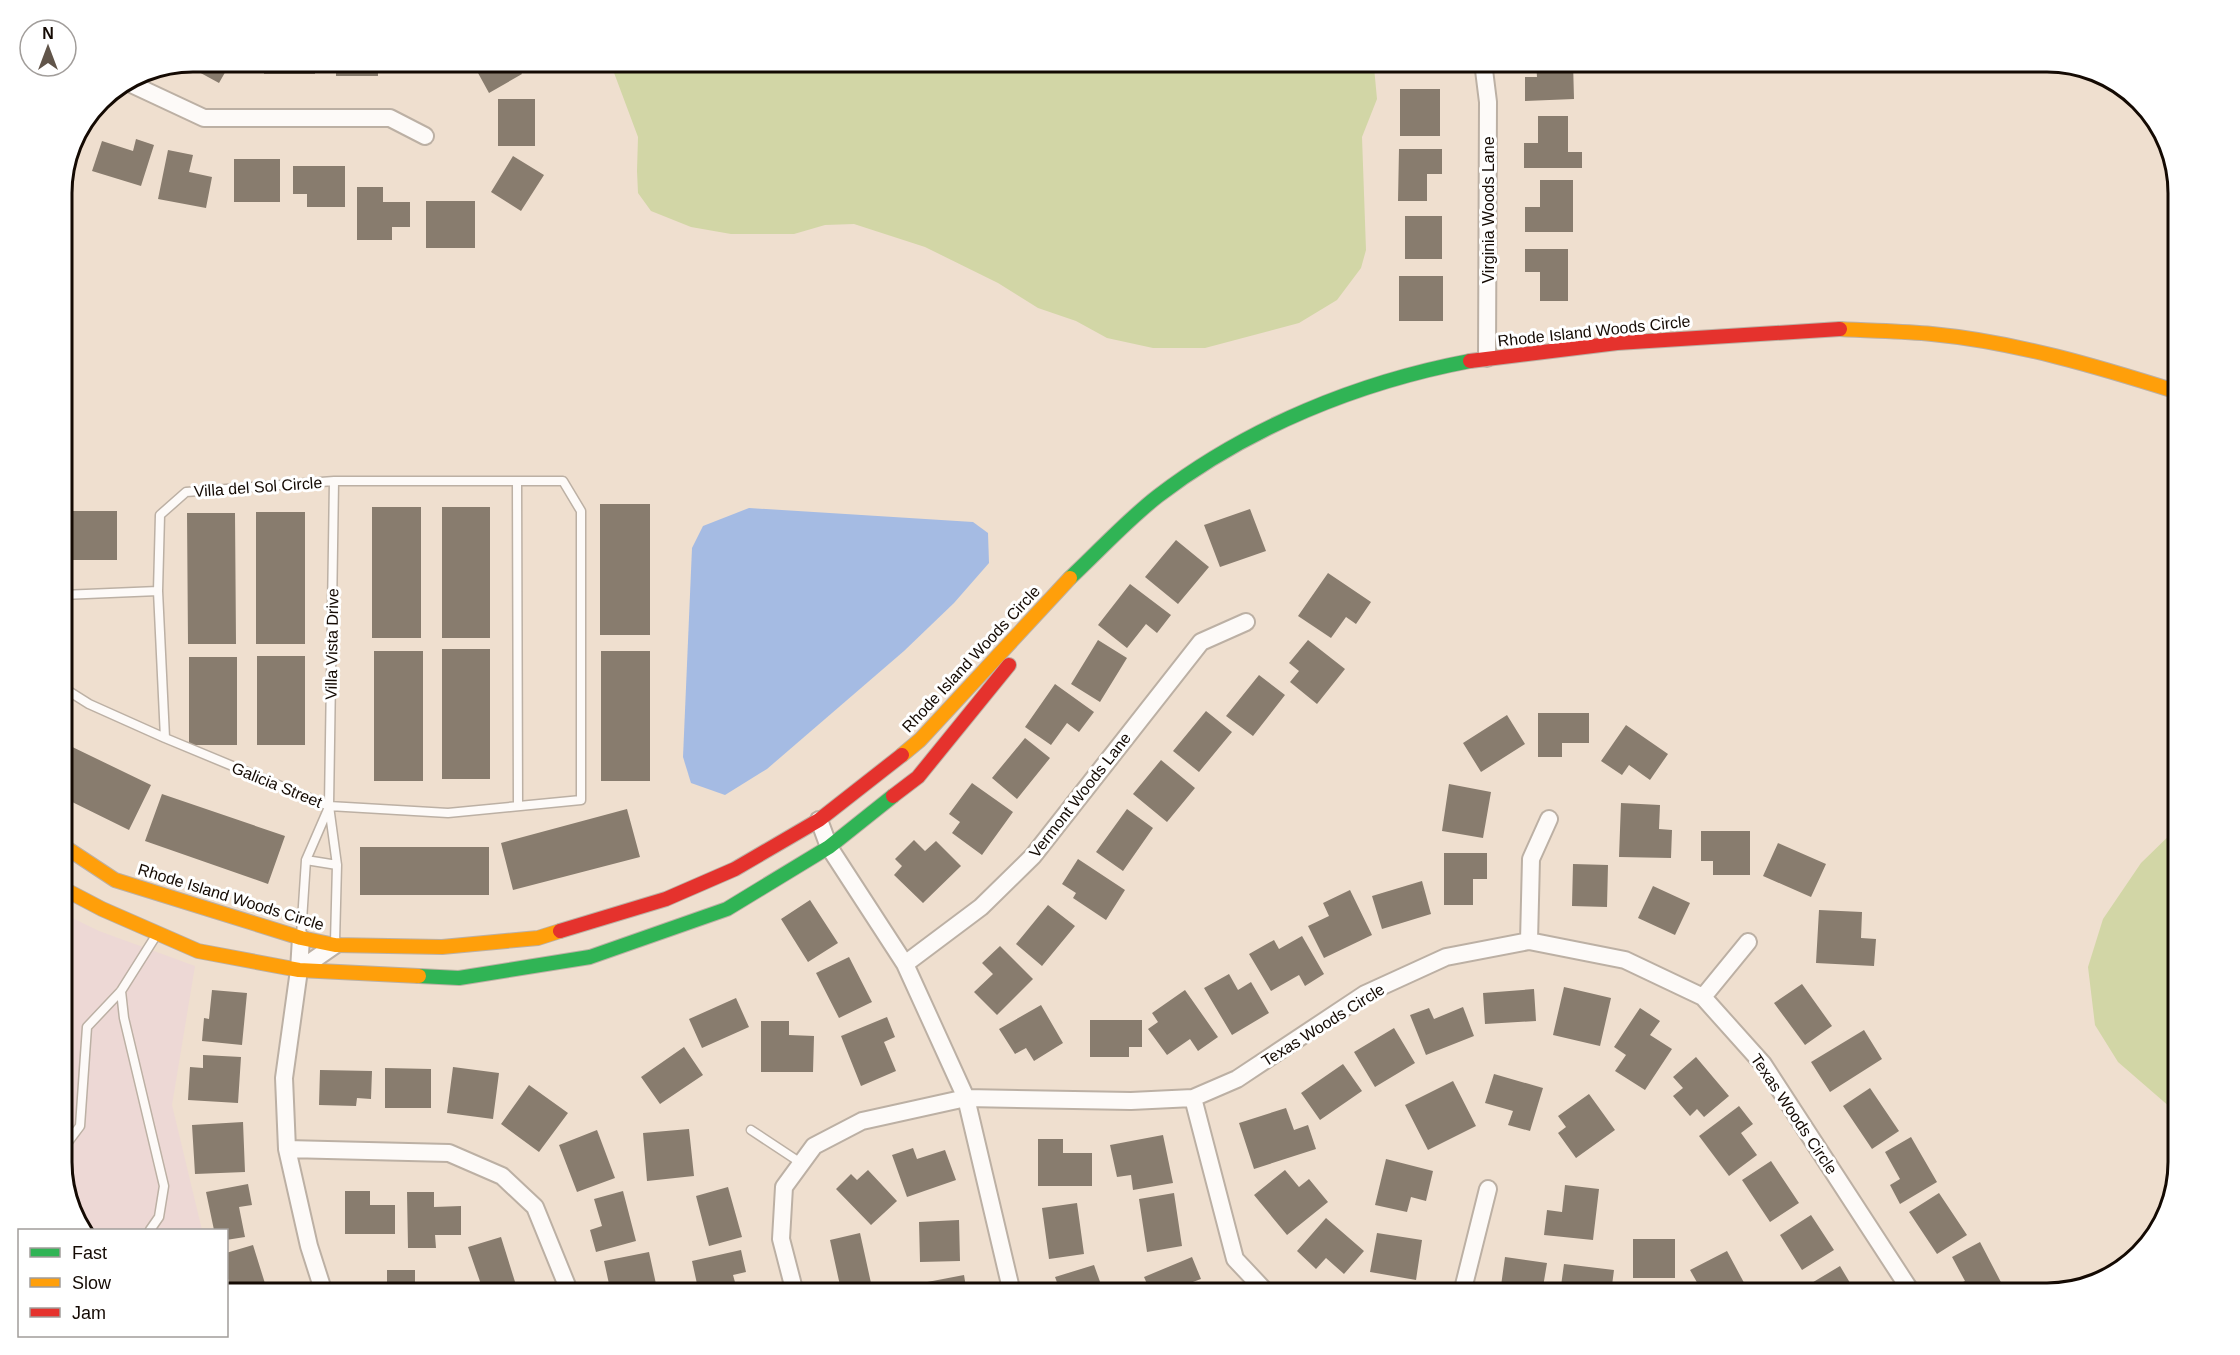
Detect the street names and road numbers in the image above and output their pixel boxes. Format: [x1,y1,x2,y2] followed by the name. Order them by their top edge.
[1480,136,1497,284] street label: Virginia Woods Lane
[1497,312,1691,350] street label: Rhode Island Woods Circle
[193,474,323,500] street label: Villa del Sol Circle
[899,582,1043,736] street label: Rhode Island Woods Circle
[323,588,341,700] street label: Villa Vista Drive
[1026,729,1134,861] street label: Vermont Woods Lane
[229,759,325,811] street label: Galicia Street
[136,861,326,933] street label: Rhode Island Woods Circle
[1259,980,1387,1070] street label: Texas Woods Circle
[1748,1051,1841,1177] street label: Texas Woods Circle

